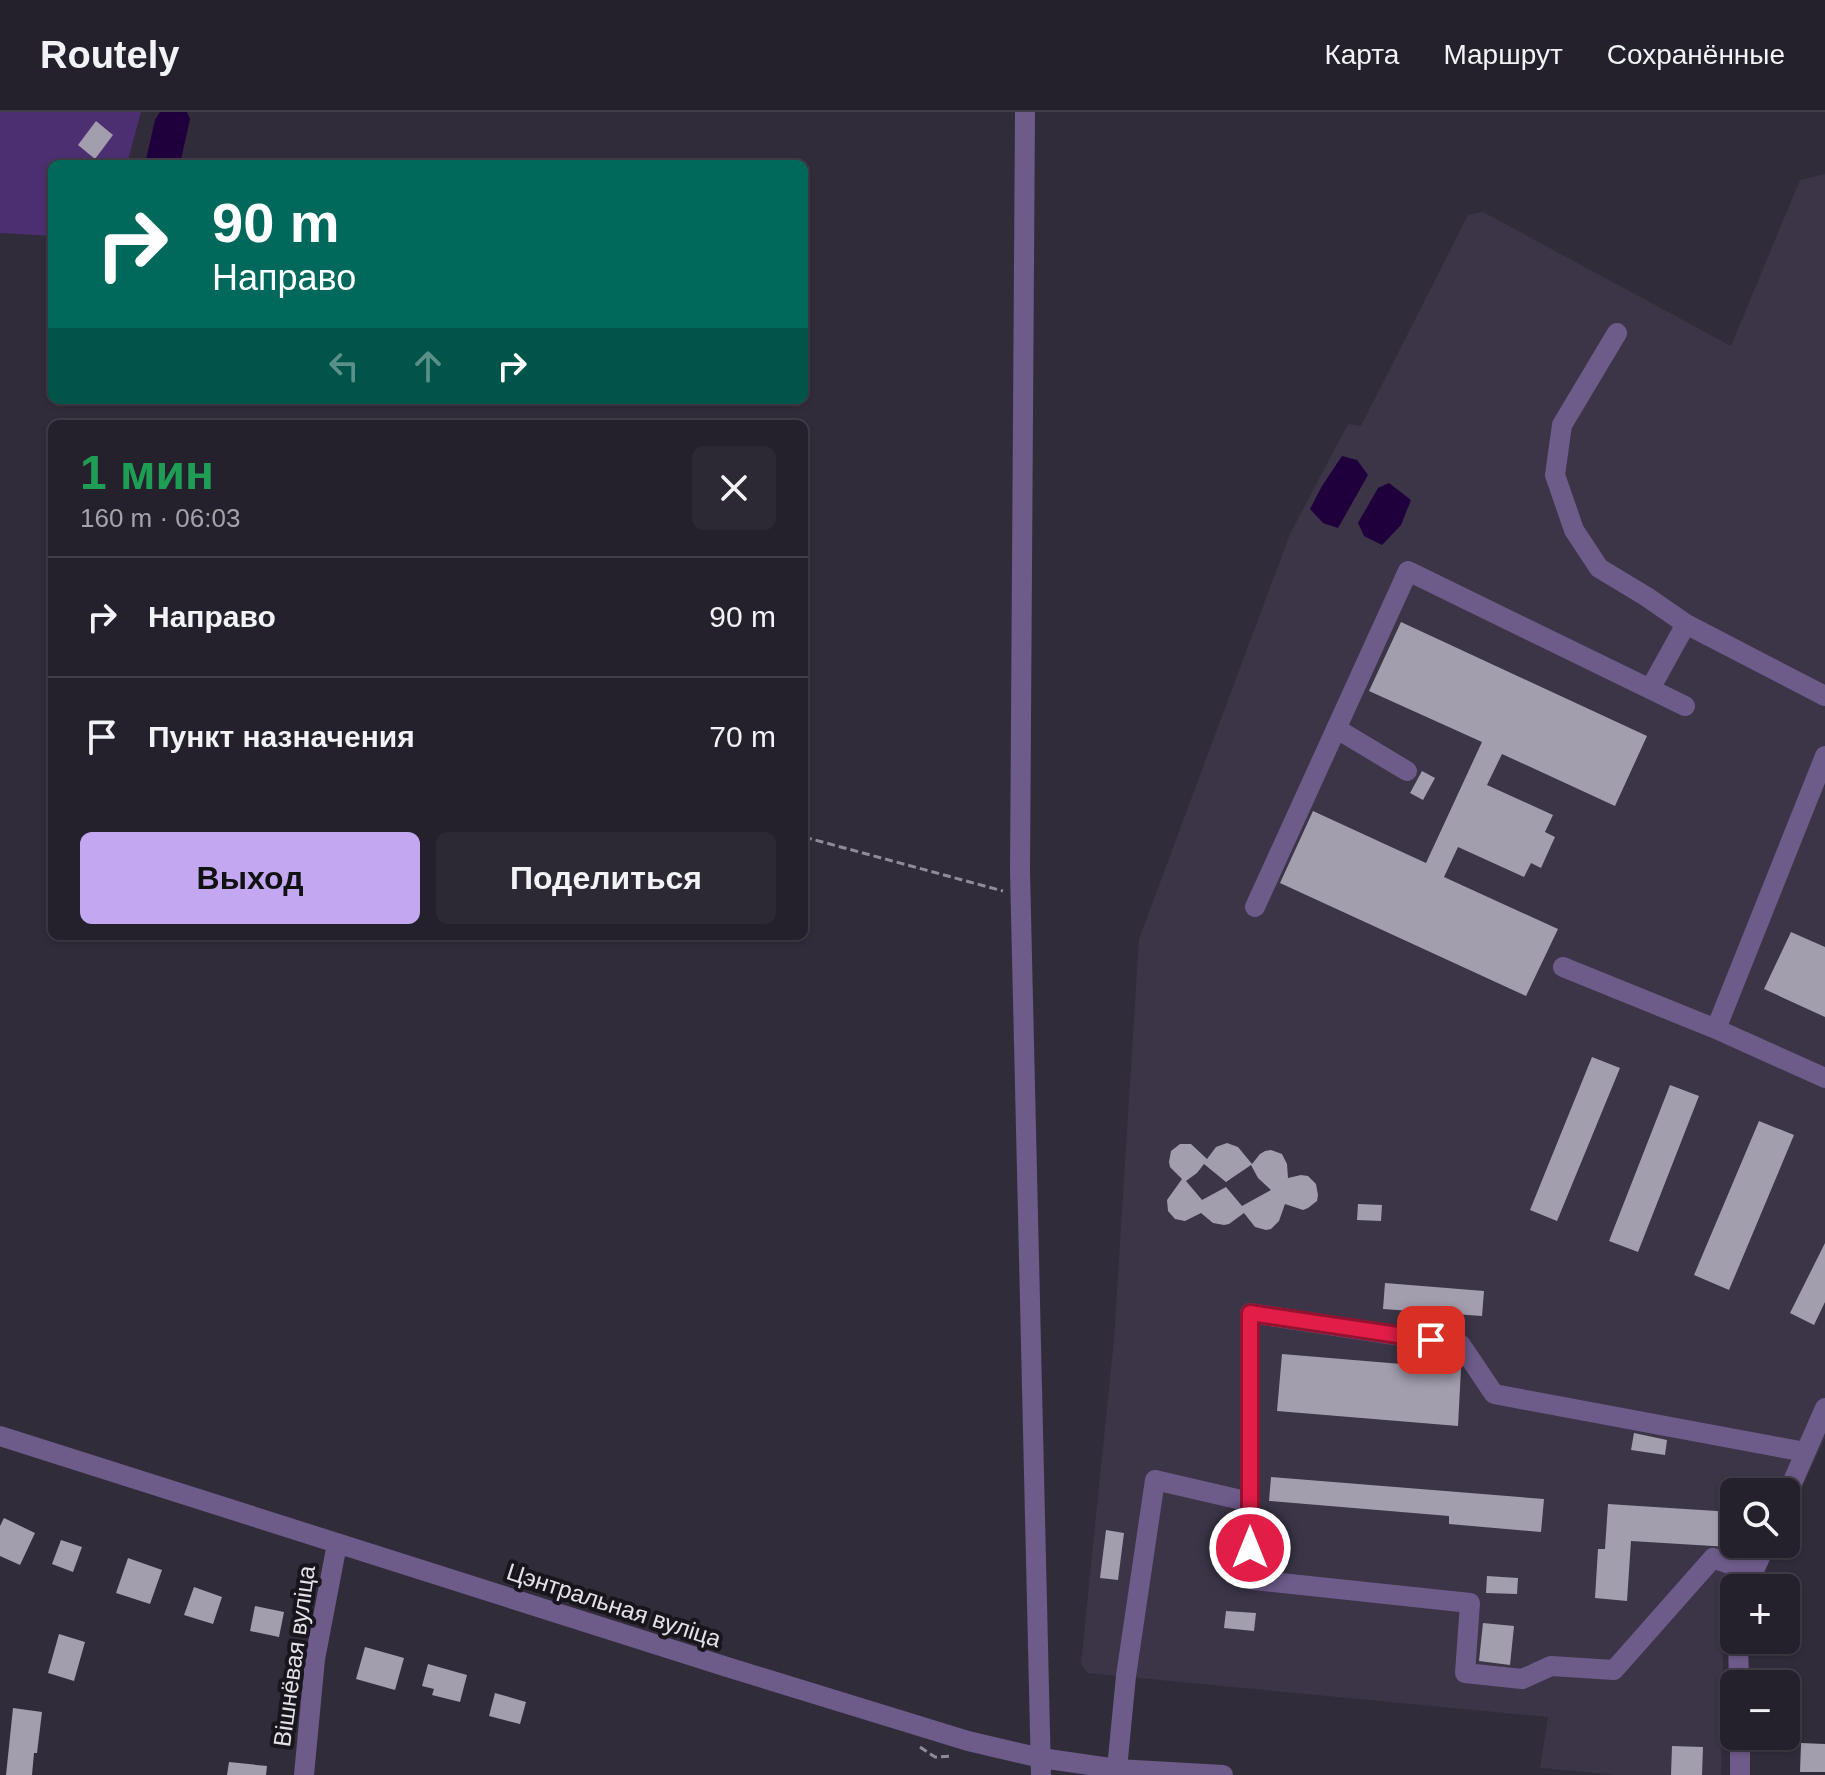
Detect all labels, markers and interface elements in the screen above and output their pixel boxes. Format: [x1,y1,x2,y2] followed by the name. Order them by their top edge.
[40,34,179,76] text: Routely
[1324,39,1399,70] text: Карта
[1443,39,1563,70] text: Маршрут
[1607,39,1785,70] text: Сохранённые
[212,191,340,254] text: 90 m
[80,192,184,296] icon: right
[212,257,356,298] text: Направо
[322,344,366,388] icon: left
[406,344,450,388] icon: ahead
[490,344,534,388] icon: right
[80,446,214,499] text: 1 мин
[692,446,776,530] button: close
[80,503,240,533] text: 160 m · 06:03
[80,595,124,639] icon: right
[148,600,276,633] text: Направо
[709,600,776,633] text: 90 m
[80,715,124,759] icon: arrive
[148,720,415,753] text: Пункт назначения
[709,720,776,753] text: 70 m
[80,832,420,924] button: Выход
[436,832,776,924] button: Поделиться
[1397,1306,1465,1374] pin
[1409,1318,1453,1362] icon: arrive
[1720,1478,1800,1750] map controls
[1720,1478,1800,1558] button: search
[1208,1506,1292,1590] position arrow
[503,1558,725,1653] street label: Цэнтральная вуліца
[268,1563,320,1748] street label: Вішнёвая вуліца
[1720,1574,1800,1654] button: +
[1720,1670,1800,1750] button: −

